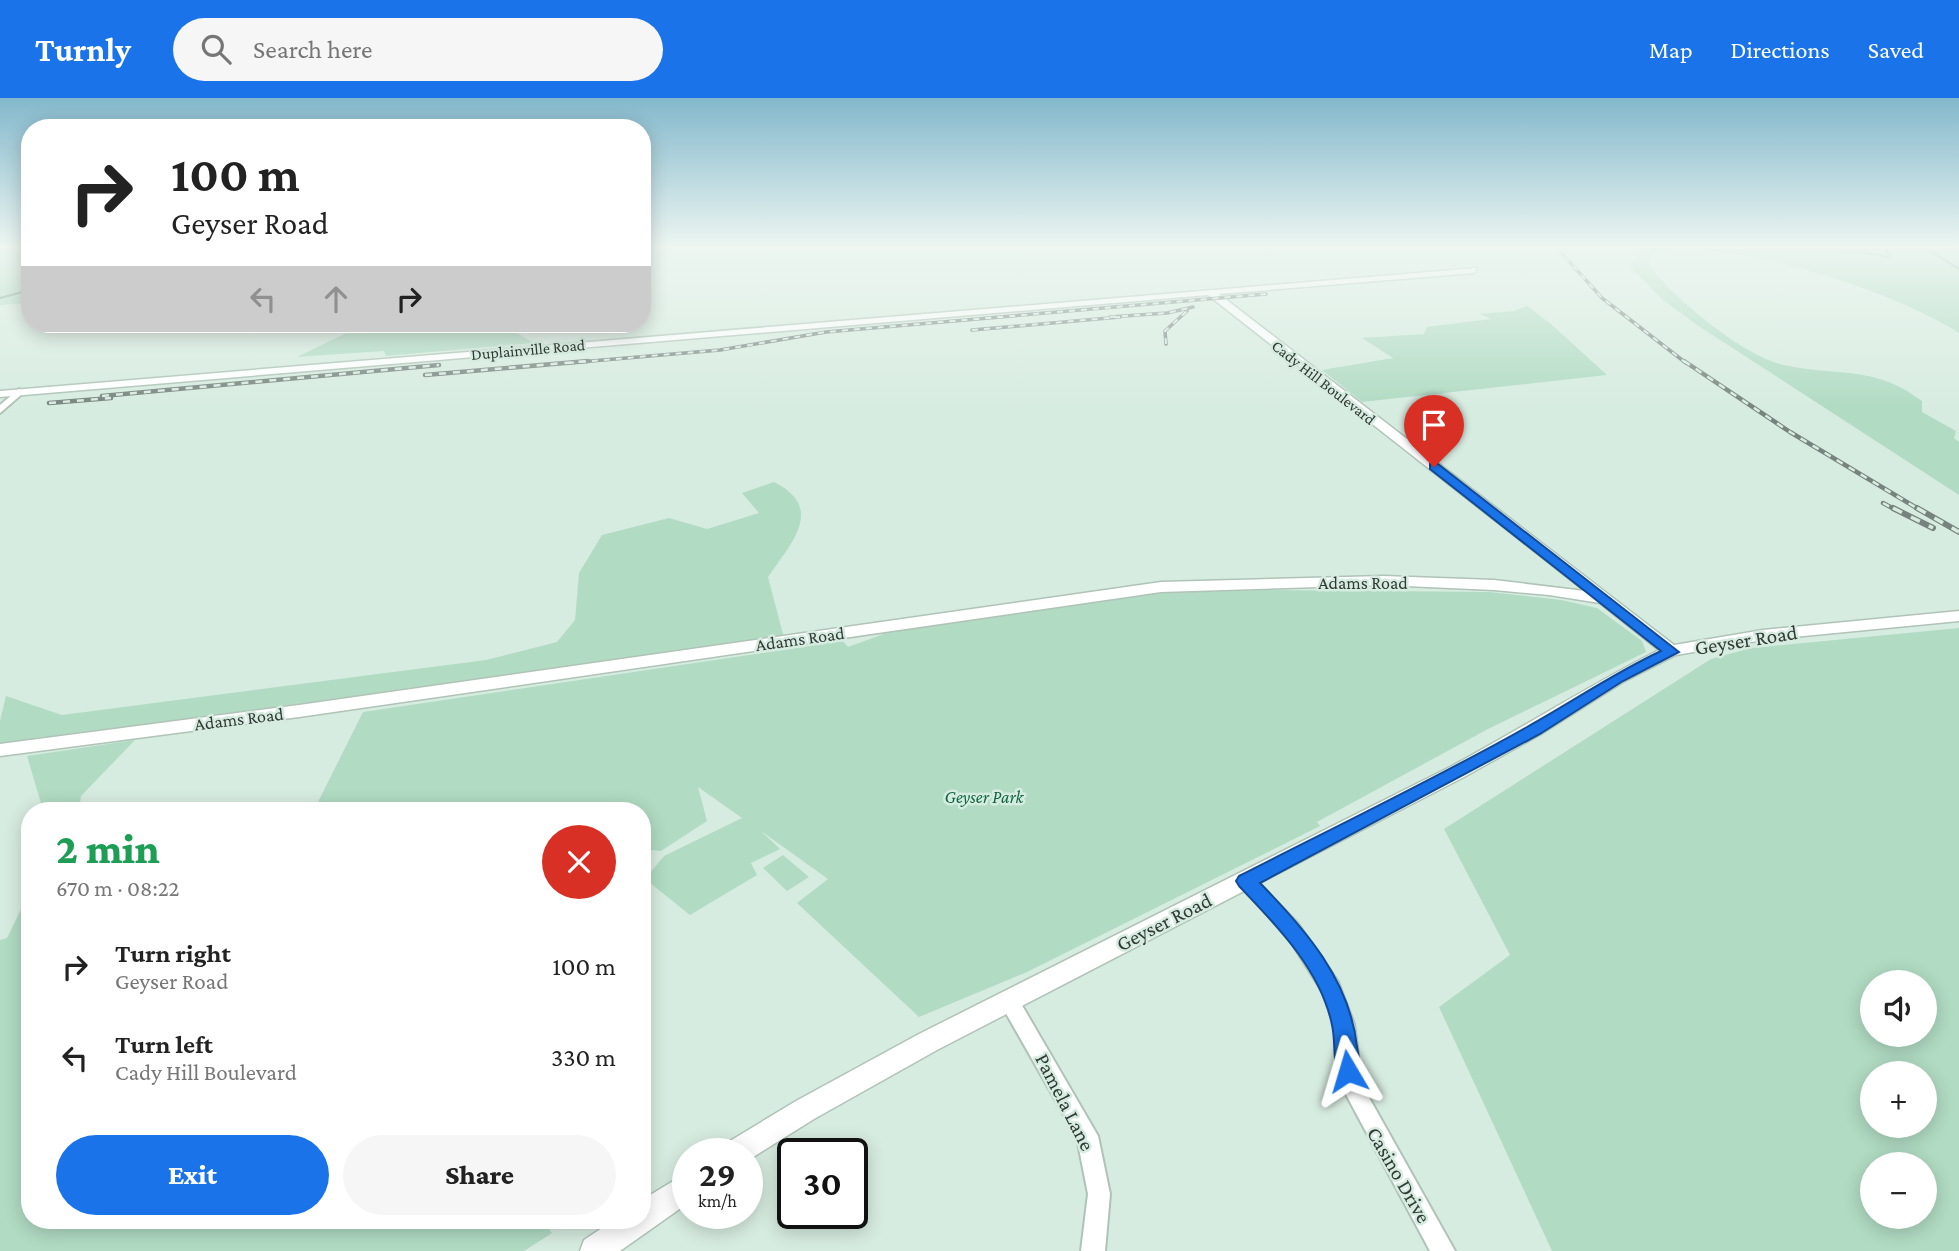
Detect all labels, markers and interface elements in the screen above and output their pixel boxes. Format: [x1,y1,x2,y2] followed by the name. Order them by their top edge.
[173,18,663,81] search box
[197,30,235,68] icon: search
[35,31,131,68] text: Turnly
[253,35,372,64] text: Search here
[1649,36,1693,63] text: Map
[1731,36,1830,63] text: Directions
[1868,36,1924,63] text: Saved
[56,147,147,238] icon: right
[171,147,300,202] text: 100 m
[171,205,329,241] text: Geyser Road
[244,280,282,318] icon: left
[317,280,355,318] icon: ahead
[390,280,428,318] icon: right
[470,336,586,364] street label: Duplainville Road
[1268,337,1379,429] street label: Cady Hill Boulevard
[1404,395,1464,467] pin
[1415,406,1453,444] icon: arrive
[1318,573,1408,593] street label: Adams Road
[1693,620,1799,660] street label: Geyser Road
[754,623,846,655] street label: Adams Road
[193,704,285,734] street label: Adams Road
[945,787,1025,807] park label: Geyser Park
[56,825,160,872] text: 2 min
[542,825,616,899] button: close
[56,875,179,901] text: 670 m · 08:22
[1112,888,1216,956] street label: Geyser Road
[115,939,231,968] text: Turn right
[56,948,94,986] icon: right
[552,952,616,981] text: 100 m
[115,968,228,994] text: Geyser Road
[1860,970,1937,1229] map controls
[1860,970,1937,1047] button: sound
[115,1030,213,1059] text: Turn left
[1311,1034,1385,1108] position arrow
[56,1039,94,1077] icon: left
[551,1043,616,1072] text: 330 m
[1030,1049,1100,1155] street label: Pamela Lane
[115,1059,297,1085] text: Cady Hill Boulevard
[1860,1061,1937,1138] button: +
[1362,1123,1436,1227] street label: Casino Drive
[56,1135,329,1215] button: Exit
[343,1135,616,1215] button: Share
[777,1138,868,1229] speed limit sign: 30
[1860,1152,1937,1229] button: −
[699,1155,736,1194] text: 29
[698,1191,737,1211] text: km/h

